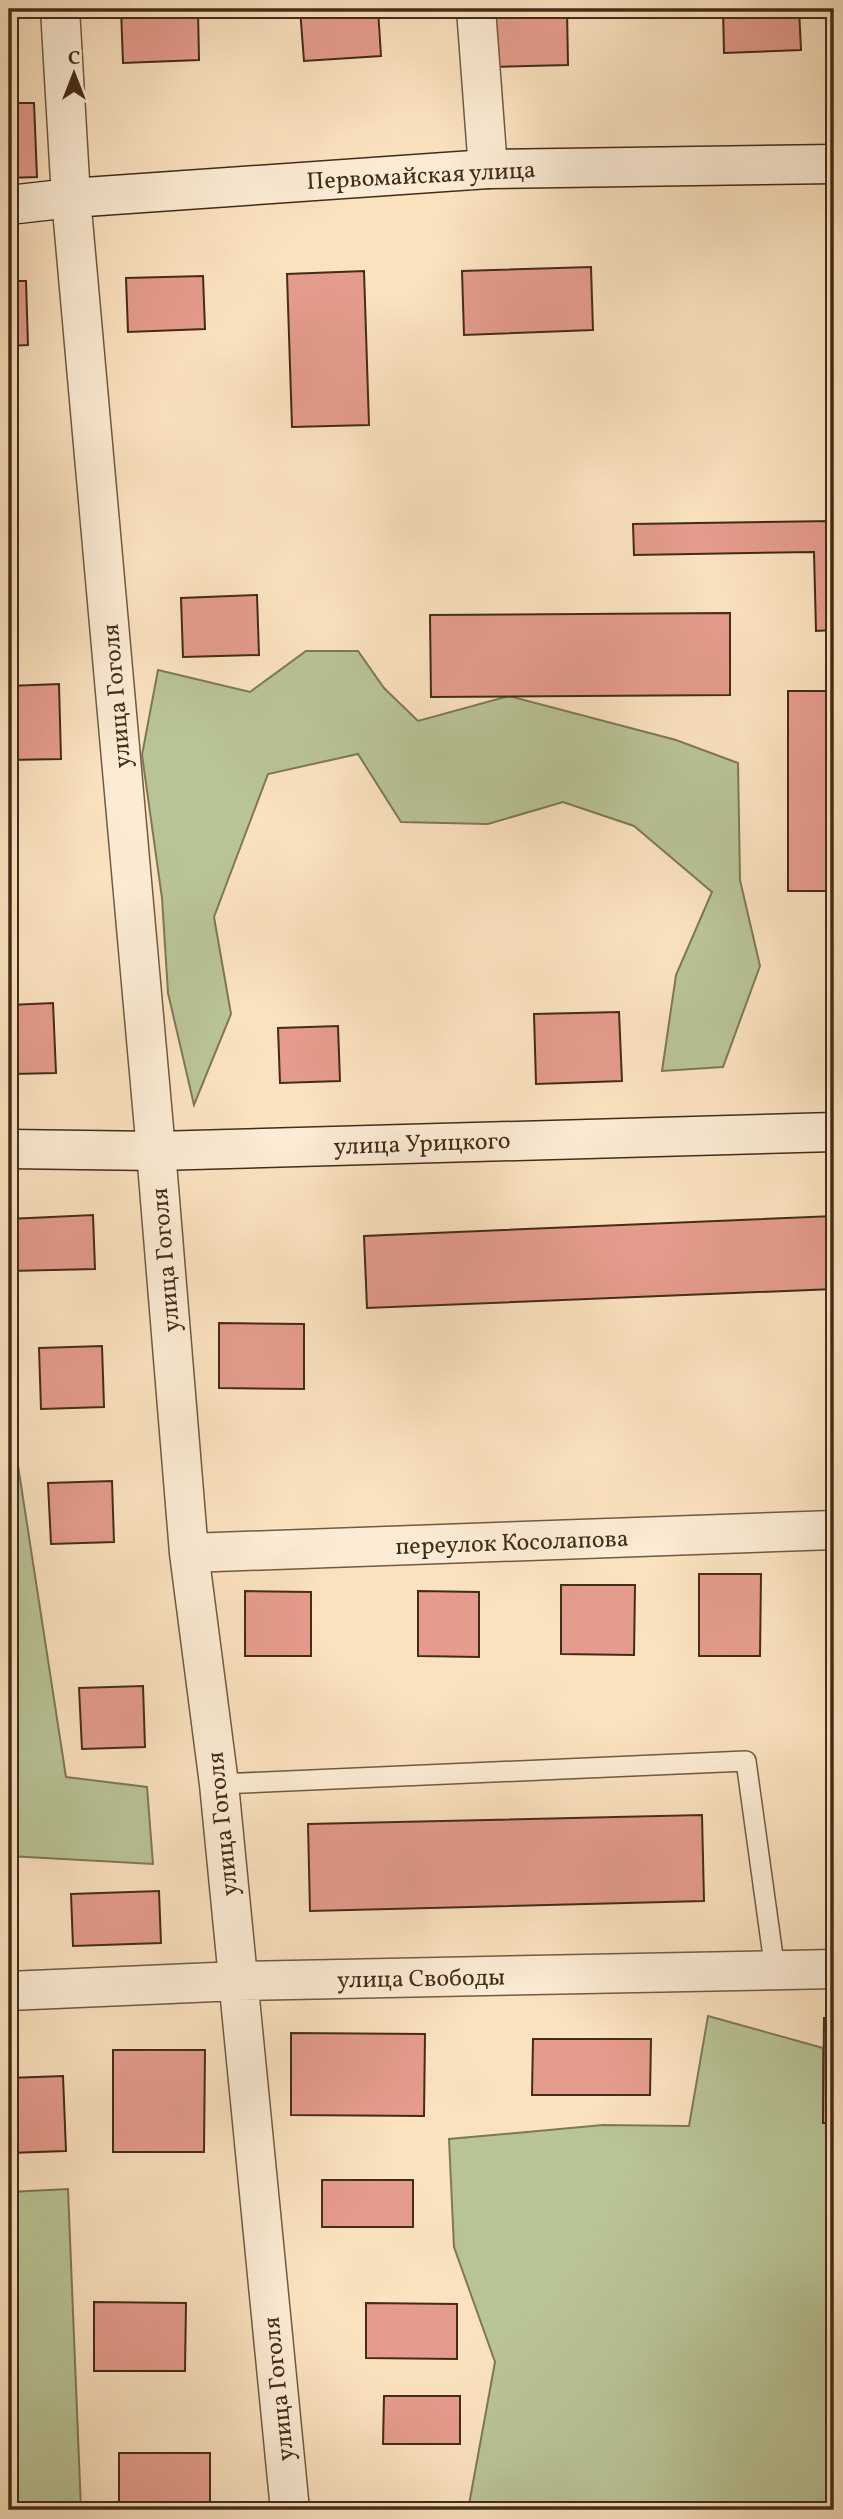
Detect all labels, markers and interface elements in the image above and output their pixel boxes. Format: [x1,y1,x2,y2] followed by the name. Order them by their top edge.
[38,38,108,108] north arrow
[68,46,80,72] text: С
[306,154,537,200] street label: Первомайская улица
[95,622,141,769] street label: улица Гоголя
[333,1125,511,1165] street label: улица Урицкого
[144,1186,190,1333] street label: улица Гоголя
[395,1523,629,1565] street label: переулок Косолапова
[200,1750,248,1898] street label: улица Гоголя
[337,1962,505,1998] street label: улица Свободы
[256,2315,304,2463] street label: улица Гоголя

